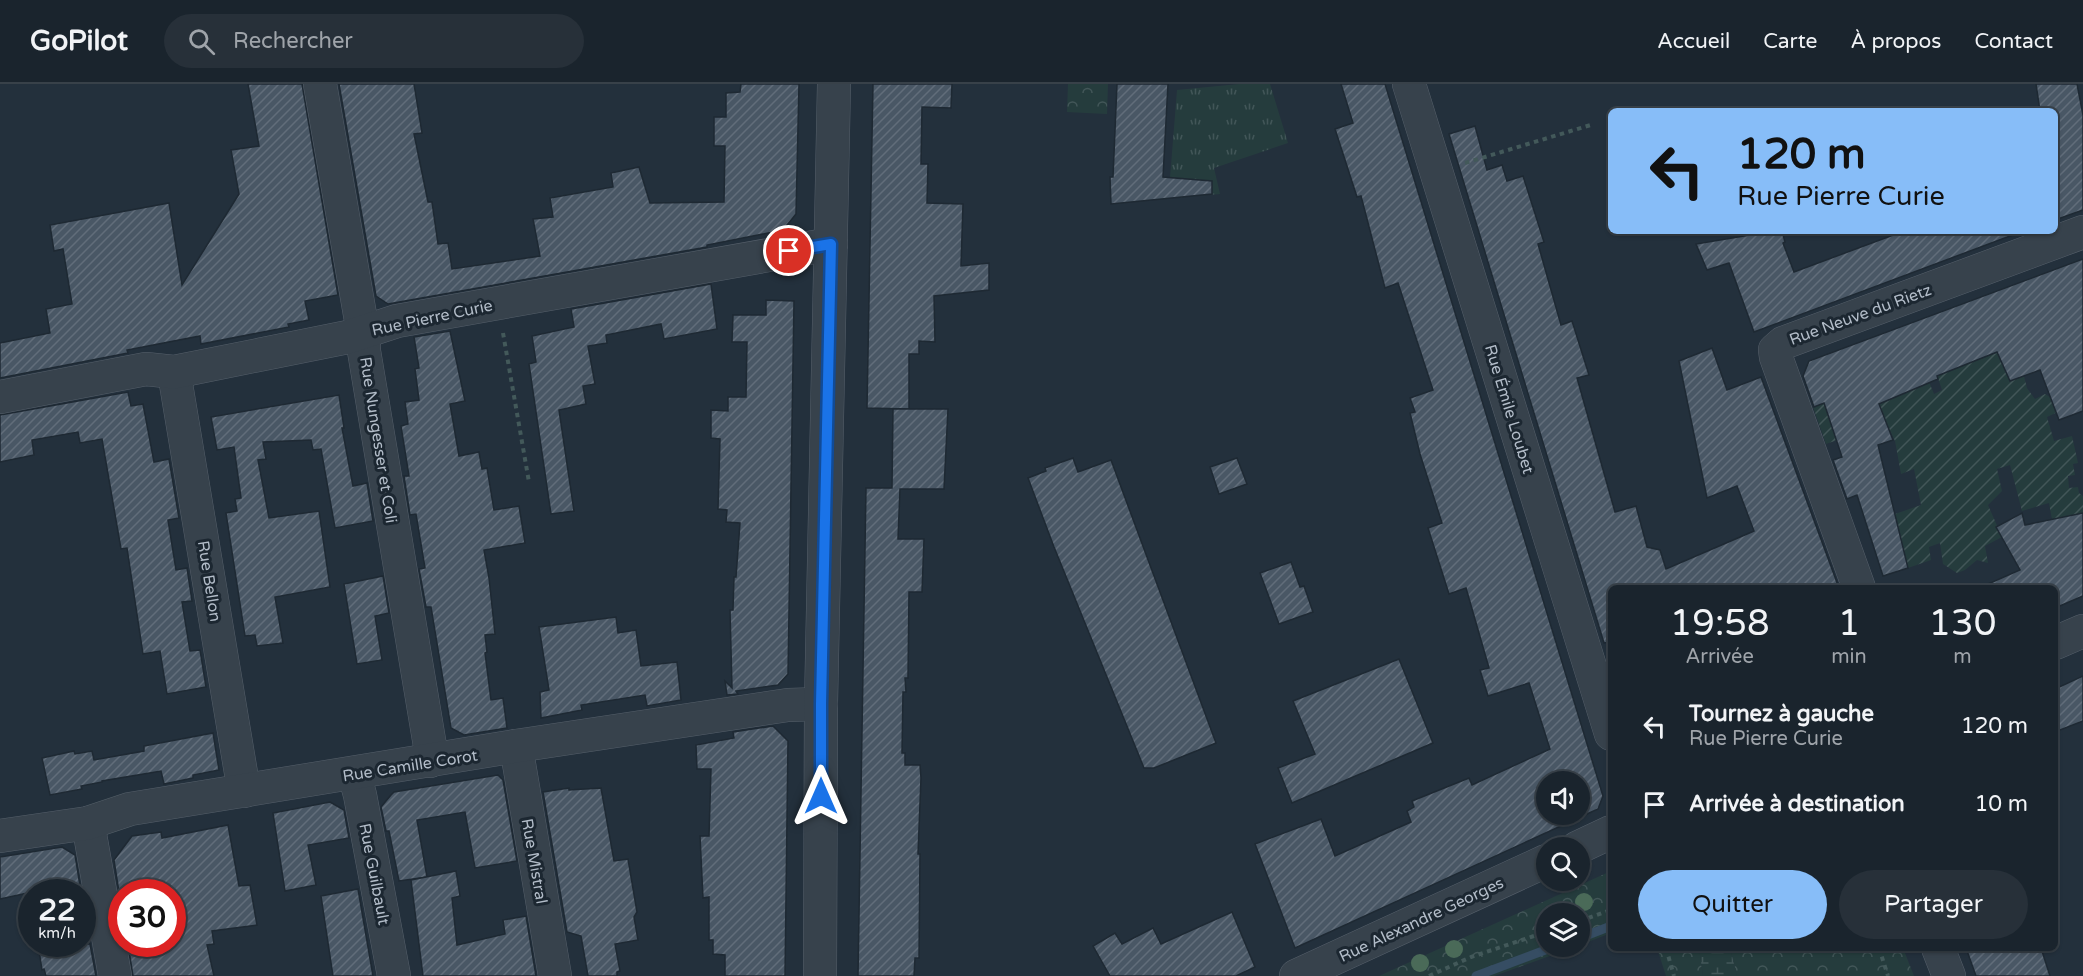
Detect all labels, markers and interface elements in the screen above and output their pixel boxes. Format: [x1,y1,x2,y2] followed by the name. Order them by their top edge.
[164,14,584,68] search box
[30,24,128,58] text: GoPilot
[185,25,218,58] icon: search
[233,28,353,54] text: Rechercher
[1657,29,1730,54] text: Accueil
[1763,29,1817,54] text: Carte
[1850,29,1941,54] text: À propos
[1974,29,2053,54] text: Contact
[1737,129,1866,180] text: 120 m
[1638,132,1716,210] icon: left
[1737,180,1945,213] text: Rue Pierre Curie
[763,225,814,276] pin
[772,234,805,267] icon: arrive
[1787,280,1934,350] street label: Rue Neuve du Rietz
[370,295,494,341] street label: Rue Pierre Curie
[1480,342,1538,476] street label: Rue Émile Loubet
[355,356,401,525] street label: Rue Nungesser et Coli
[193,539,225,623] street label: Rue Bellon
[1670,602,1770,645] text: 19:58
[1838,602,1860,645] text: 1
[1928,602,1996,645] text: 130
[1686,645,1754,669] text: Arrivée
[1831,645,1867,669] text: min
[1953,645,1972,669] text: m
[1689,701,1874,727] text: Tournez à gauche
[1638,710,1671,743] icon: left
[1961,713,2028,739] text: 120 m
[1689,727,1843,751] text: Rue Pierre Curie
[341,745,479,787] street label: Rue Camille Corot
[789,764,853,828] position arrow
[1536,771,1590,957] map controls
[1536,771,1590,825] button: sound
[1638,788,1671,821] icon: arrive
[1689,791,1905,817] text: Arrivée à destination
[1974,791,2028,817] text: 10 m
[517,817,551,905] street label: Rue Mistral
[354,822,394,927] street label: Rue Guilbault
[1536,837,1590,891] button: search
[1638,870,1827,939] button: Quitter
[1839,870,2028,939] button: Partager
[1336,873,1507,967] street label: Rue Alexandre Georges
[108,879,186,957] speed limit sign: 30
[38,892,76,929] text: 22
[1536,903,1590,957] button: layers
[38,924,76,942] text: km/h

